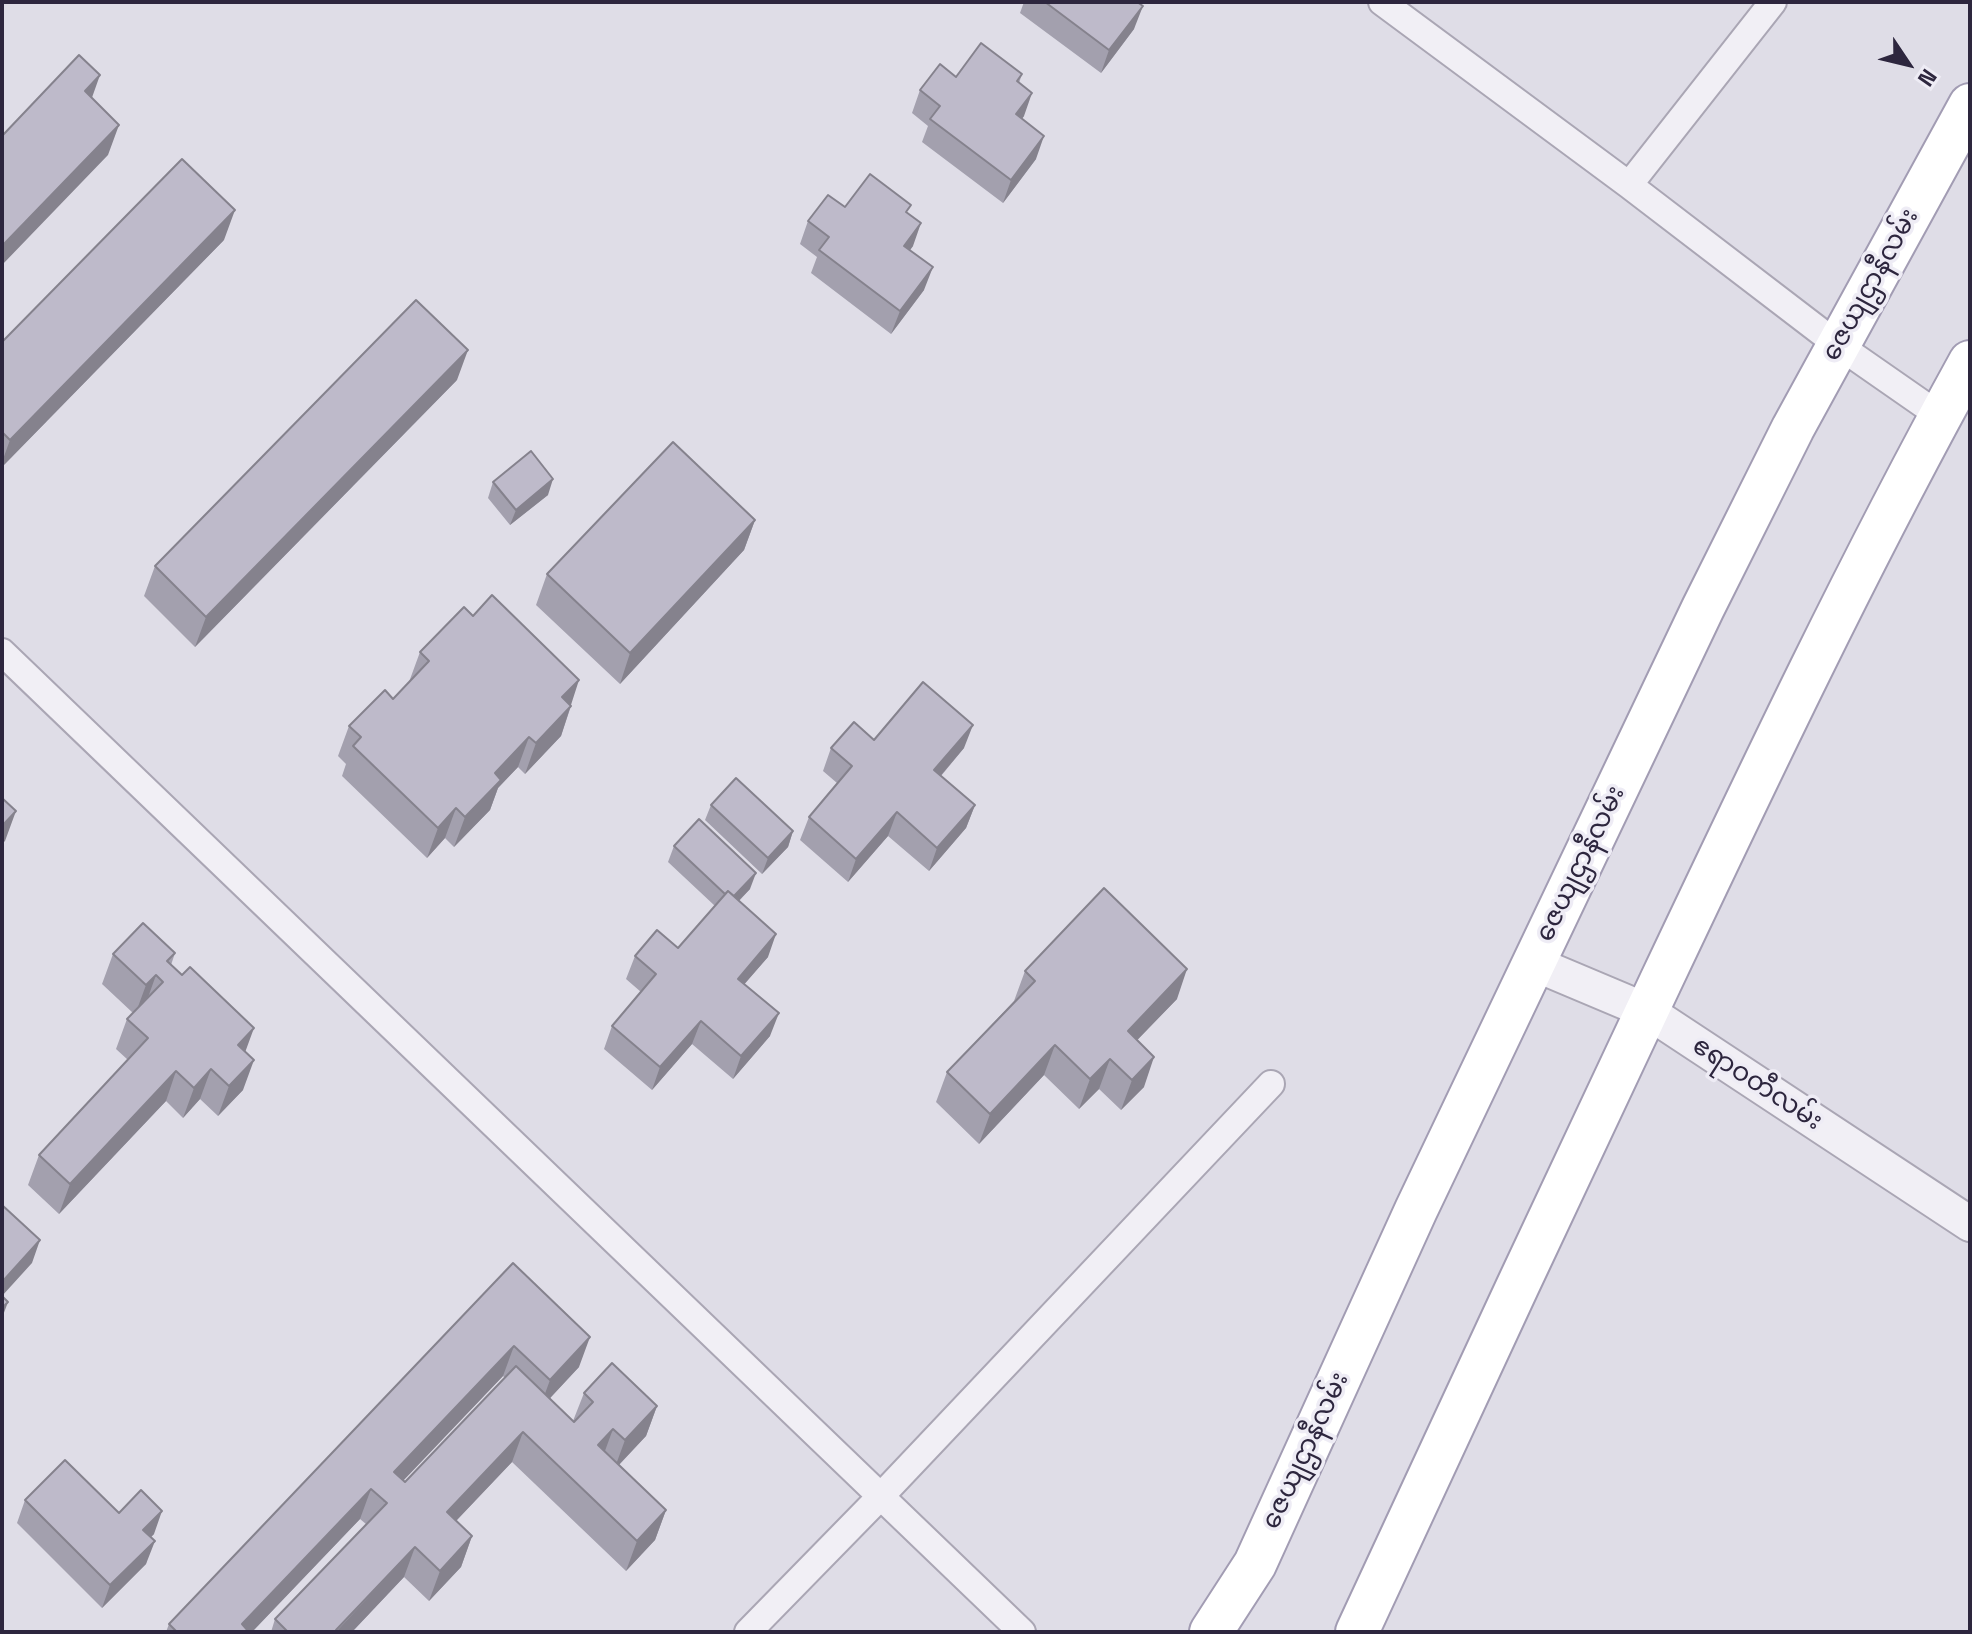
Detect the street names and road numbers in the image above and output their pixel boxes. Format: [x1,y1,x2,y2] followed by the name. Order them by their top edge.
[1816,203,1926,367] street label: ဇေယျဌာနီလမ်း
[1530,781,1632,947] street label: ဇေယျဌာနီလမ်း
[1686,1030,1828,1138] street label: ဧရာဝတီလမ်း
[1256,1368,1356,1534] street label: ဇေယျဌာနီလမ်း

